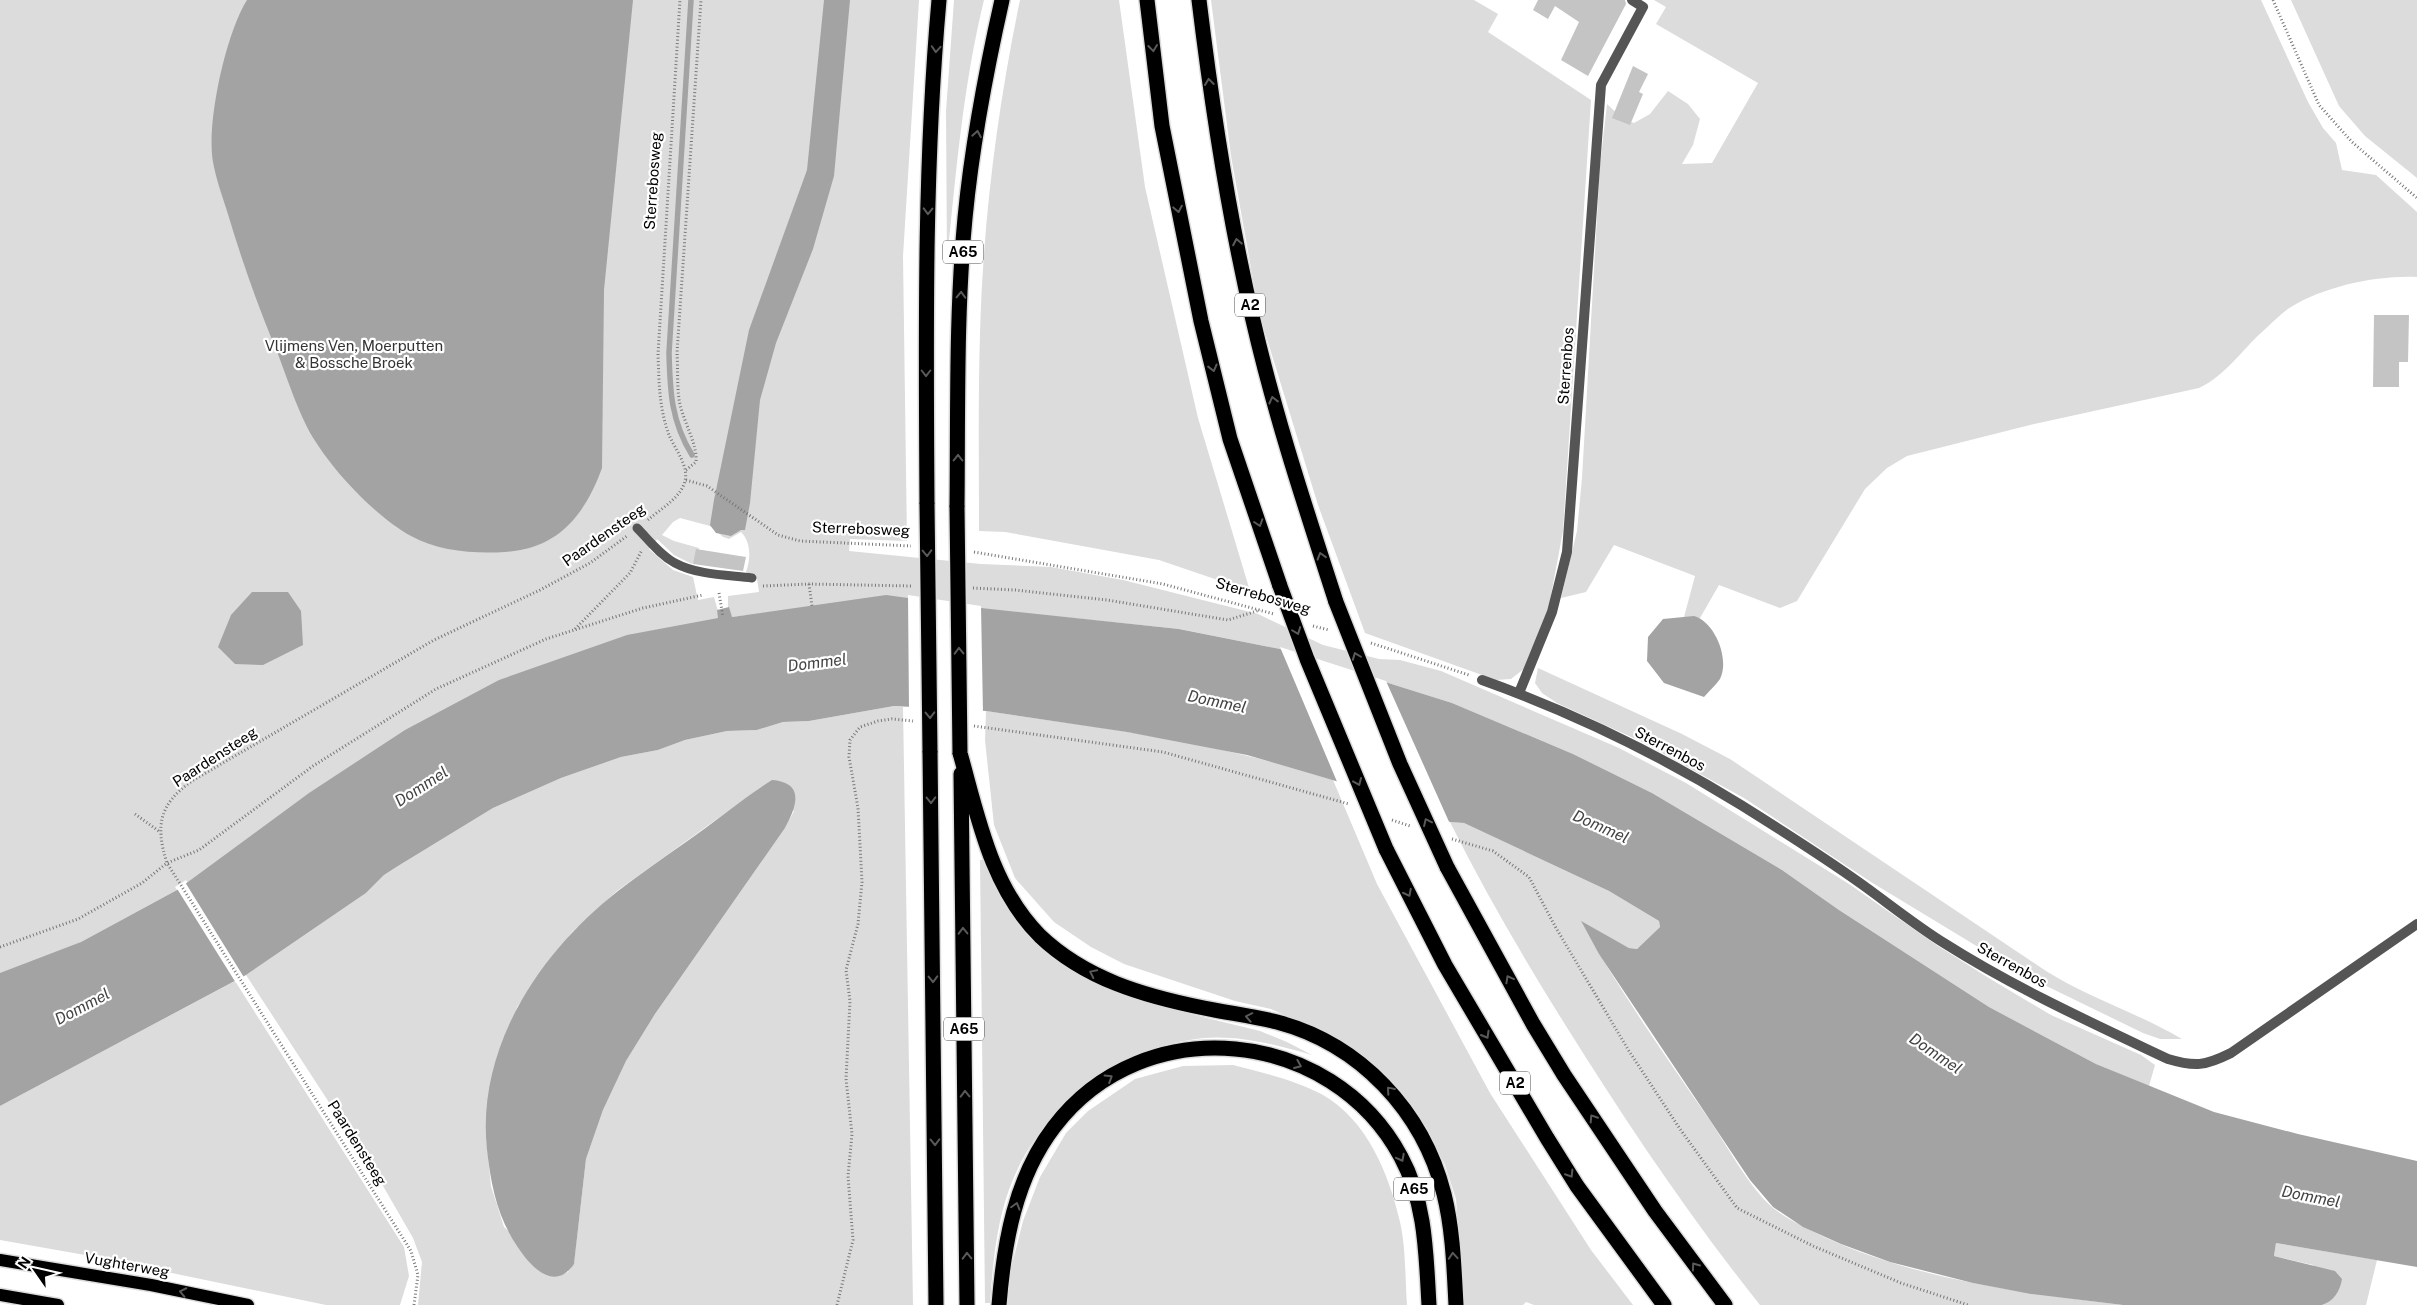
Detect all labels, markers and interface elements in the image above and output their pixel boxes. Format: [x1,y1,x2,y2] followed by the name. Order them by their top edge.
[931,45,942,53] one-way arrow
[1147,45,1158,53] one-way arrow
[1204,78,1215,86] one-way arrow
[971,129,981,138] one-way arrow
[641,131,664,231] street label: Sterrebosweg
[1172,205,1182,213] one-way arrow
[923,208,933,215] one-way arrow
[1232,238,1243,246] one-way arrow
[943,240,983,264] road number: A65
[956,291,966,299] one-way arrow
[1235,294,1265,316] road number: A2
[1554,327,1577,405] street label: Sterrenbos
[265,337,443,371] park label: Vlijmens Ven, Moerputten & Bossche Broek
[1207,363,1218,372] one-way arrow
[921,370,931,378] one-way arrow
[1269,397,1279,405] one-way arrow
[952,454,963,462] one-way arrow
[559,500,648,569] street label: Paardensteeg
[812,518,910,539] street label: Sterrebosweg
[1253,519,1263,527] one-way arrow
[922,549,933,557] one-way arrow
[1317,552,1327,560] one-way arrow
[1214,574,1313,617] street label: Sterrebosweg
[1291,626,1301,635] one-way arrow
[954,647,964,655] one-way arrow
[786,649,848,676] water label: Dommel
[1352,652,1362,661] one-way arrow
[1186,686,1248,717] water label: Dommel
[924,712,935,720] one-way arrow
[169,723,260,790] street label: Paardensteeg
[1632,723,1708,774] street label: Sterrenbos
[391,762,451,811] water label: Dommel
[1351,777,1362,786] one-way arrow
[925,796,936,804] one-way arrow
[1570,806,1632,847] water label: Dommel
[1423,818,1433,827] one-way arrow
[1402,888,1412,897] one-way arrow
[958,927,968,935] one-way arrow
[1974,938,2050,991] street label: Sterrenbos
[1089,969,1098,980] one-way arrow
[928,976,938,984] one-way arrow
[1505,976,1515,985] one-way arrow
[52,984,113,1029] water label: Dommel
[1244,1012,1253,1022] one-way arrow
[944,1018,984,1040] road number: A65
[1480,1029,1490,1038] one-way arrow
[1906,1029,1966,1078] water label: Dommel
[1293,1059,1302,1070] one-way arrow
[1500,1072,1530,1094] road number: A2
[1104,1075,1113,1084] one-way arrow
[1387,1087,1396,1096] one-way arrow
[960,1090,970,1098] one-way arrow
[324,1097,390,1188] street label: Paardensteeg
[1590,1115,1599,1124] one-way arrow
[929,1138,940,1146] one-way arrow
[1395,1153,1405,1162] one-way arrow
[1563,1169,1573,1178] one-way arrow
[1394,1178,1434,1200] road number: A65
[2280,1181,2342,1211] water label: Dommel
[1010,1202,1020,1210] one-way arrow
[10,1245,60,1295] north arrow
[83,1249,171,1280] street label: Vughterweg
[962,1252,972,1260] one-way arrow
[1447,1252,1458,1260] one-way arrow
[15,1254,34,1272] text: N
[1692,1262,1701,1272] one-way arrow
[179,1287,188,1297] one-way arrow

